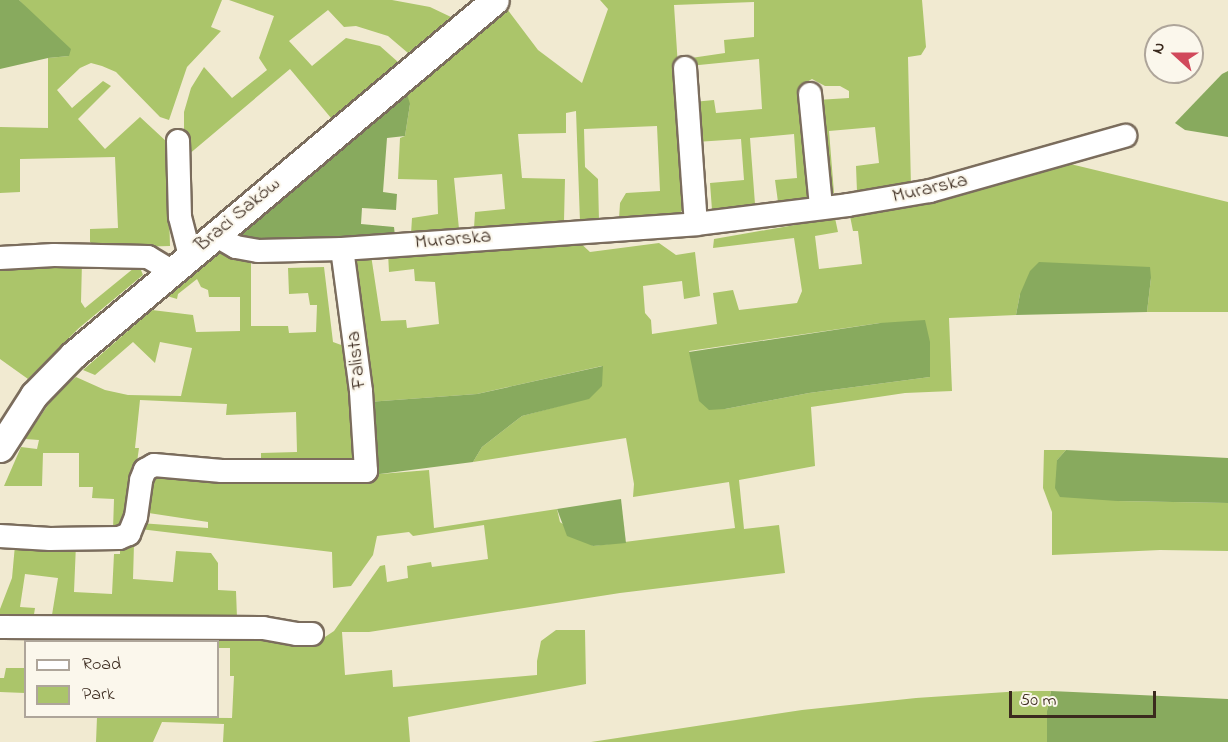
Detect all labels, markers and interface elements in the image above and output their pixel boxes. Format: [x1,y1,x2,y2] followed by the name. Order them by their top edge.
[1144,24,1204,84] north arrow
[1146,39,1172,58] text: N
[890,169,970,209] street label: Murarska
[191,172,285,258] street label: Braci Saków
[414,225,492,255] street label: Murarska
[342,330,372,390] street label: Falista
[24,640,219,718] legend
[82,652,121,678] text: Road
[1012,679,1159,717] scale bar
[82,682,115,708] text: Park
[1020,688,1057,714] text: 50 m

